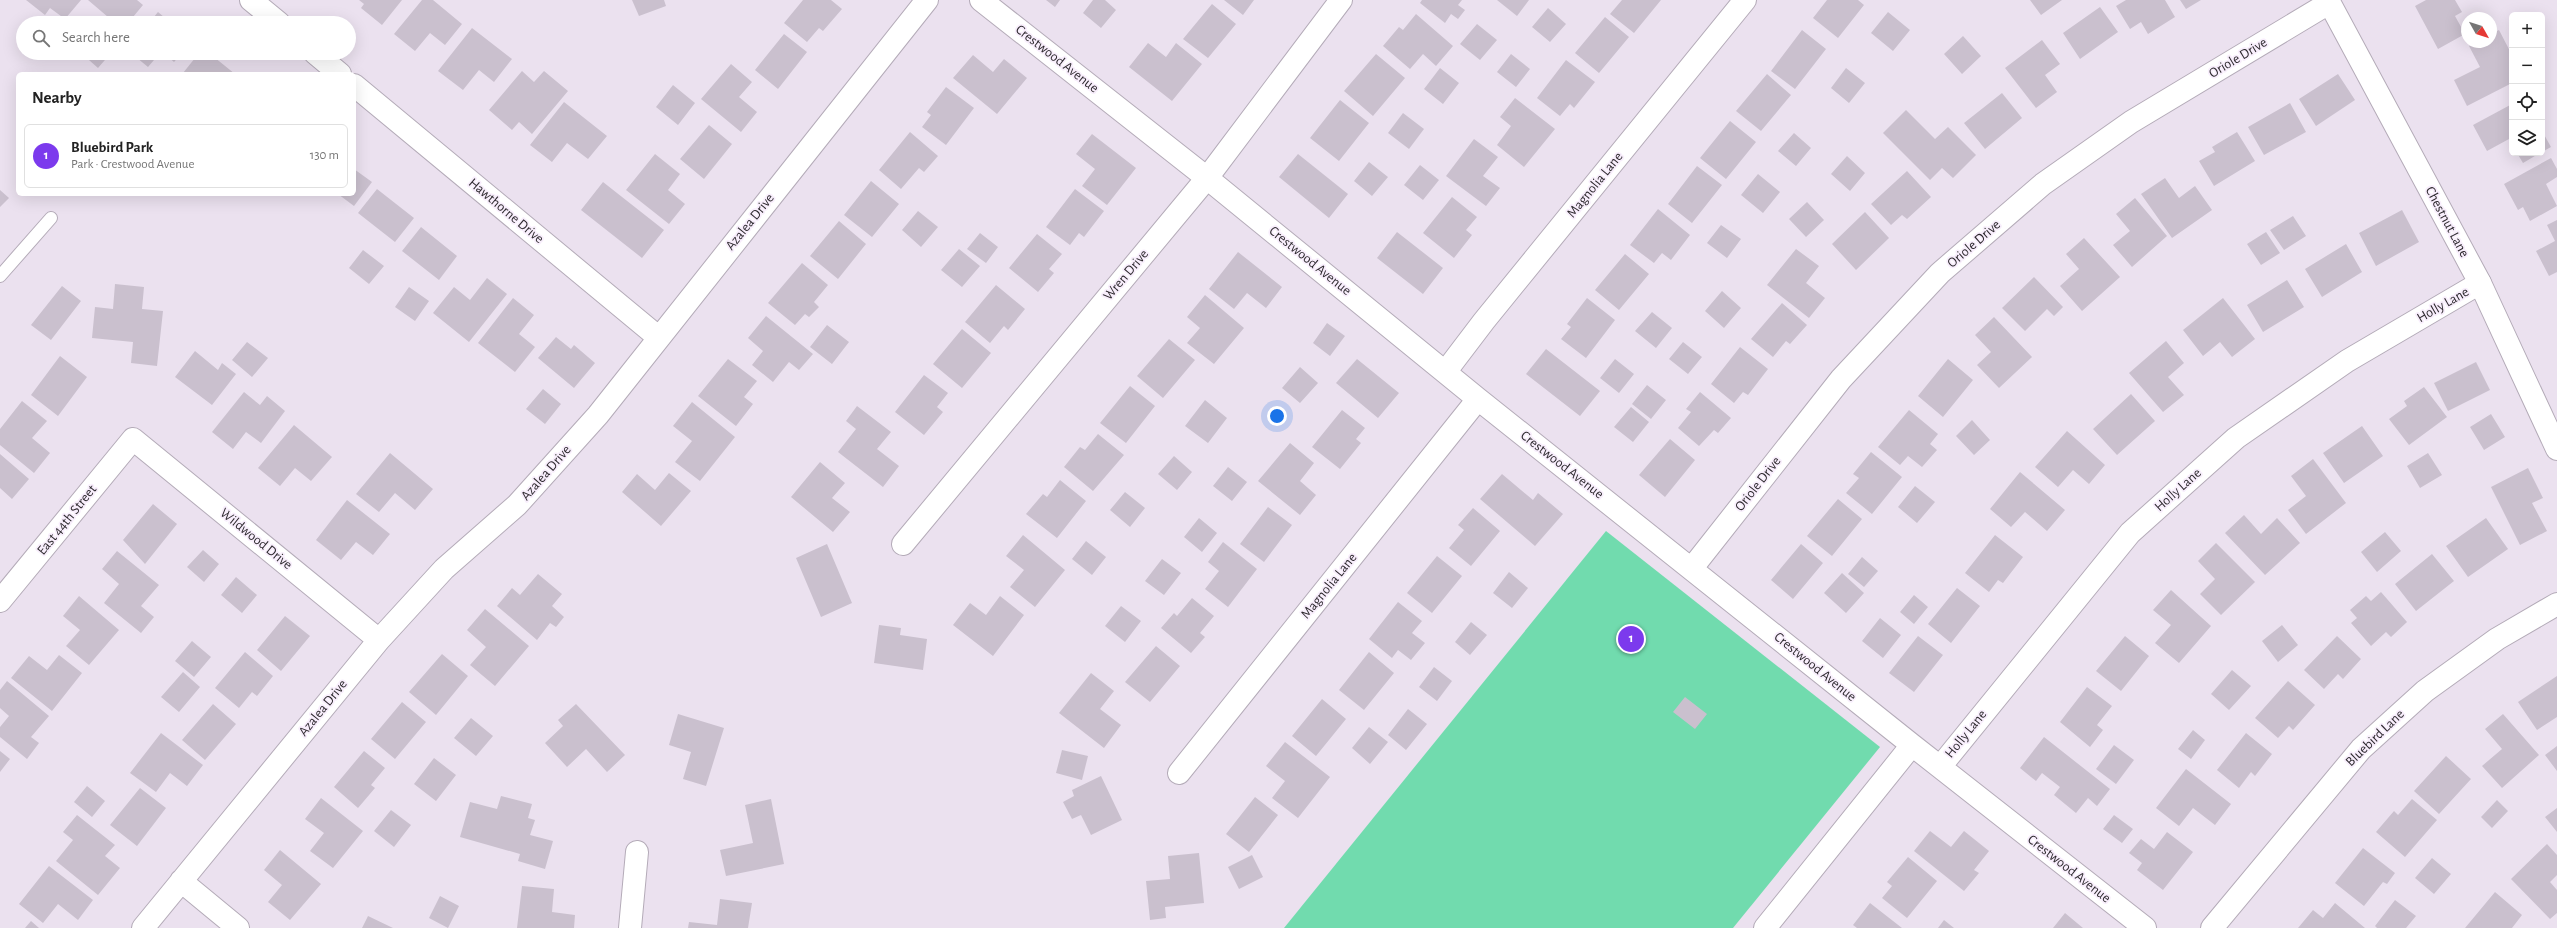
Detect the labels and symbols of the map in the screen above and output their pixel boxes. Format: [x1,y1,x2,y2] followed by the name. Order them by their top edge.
[2461,12,2497,48] north arrow
[1013,22,1101,96] street label: Crestwood Avenue
[2207,35,2269,81] street label: Oriole Drive
[1564,150,1626,220] street label: Magnolia Lane
[466,176,546,246] street label: Hawthorne Drive
[2423,184,2471,260] street label: Chestnut Lane
[723,191,777,253] street label: Azalea Drive
[1945,217,2003,271] street label: Oriole Drive
[1266,224,1354,298] street label: Crestwood Avenue
[1101,247,1151,303] street label: Wren Drive
[2415,285,2471,325] street label: Holly Lane
[1267,406,1287,426] your location
[1518,428,1606,502] street label: Crestwood Avenue
[518,443,574,503] street label: Azalea Drive
[1732,454,1784,514] street label: Oriole Drive
[2152,466,2204,514] street label: Holly Lane
[35,482,100,558] street label: East 44th Street
[217,506,295,572] street label: Wildwood Drive
[1298,551,1360,621] street label: Magnolia Lane
[1618,624,1644,654] pin: 1
[1771,630,1859,704] street label: Crestwood Avenue
[296,677,350,739] street label: Azalea Drive
[1943,707,1989,761] street label: Holly Lane
[2343,707,2407,769] street label: Bluebird Lane
[2025,832,2113,906] street label: Crestwood Avenue

